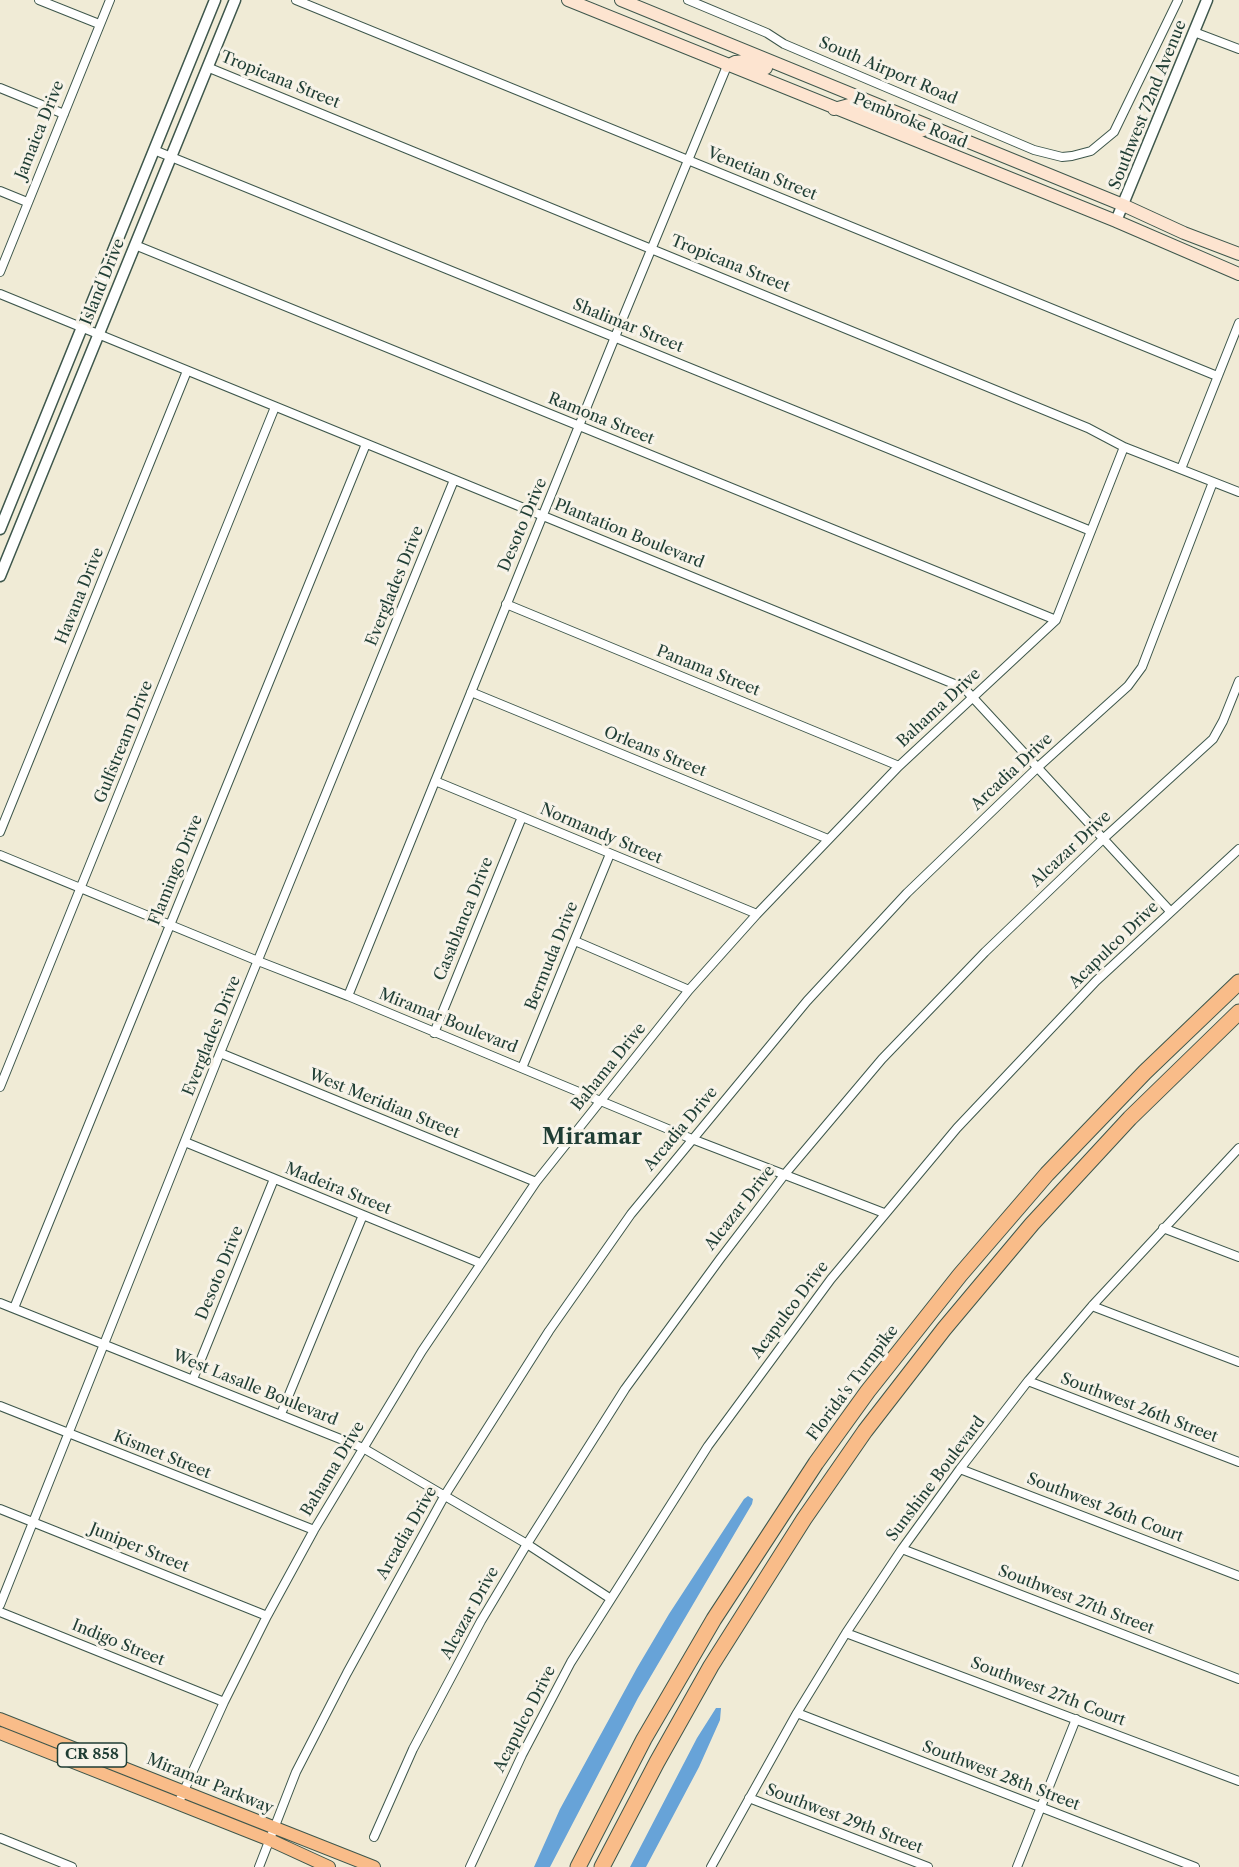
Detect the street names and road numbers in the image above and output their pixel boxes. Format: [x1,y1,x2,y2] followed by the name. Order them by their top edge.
[1105,17,1191,193] street label: Southwest 72nd Avenue
[816,33,960,109] street label: South Airport Road
[218,47,342,113] street label: Tropicana Street
[11,78,69,182] street label: Jamaica Drive
[850,89,970,153] street label: Pembroke Road
[704,143,820,205] street label: Venetian Street
[668,231,792,297] street label: Tropicana Street
[77,236,129,328] street label: Island Drive
[570,295,686,357] street label: Shalimar Street
[545,389,657,449] street label: Ramona Street
[495,475,551,575] street label: Desoto Drive
[551,495,707,573] street label: Plantation Boulevard
[362,523,428,649] street label: Everglades Drive
[52,545,108,647] street label: Havana Drive
[653,641,763,701] street label: Panama Street
[893,664,985,752] street label: Bahama Drive
[91,678,157,806] street label: Gulfstream Drive
[601,723,709,781] street label: Orleans Street
[967,729,1057,815] street label: Arcadia Drive
[537,800,665,868] street label: Normandy Street
[1027,807,1115,891] street label: Alcazar Drive
[145,812,207,928] street label: Flamingo Drive
[430,854,498,984] street label: Casablanca Drive
[1065,897,1163,993] street label: Acapulco Drive
[521,899,583,1013] street label: Bermuda Drive
[179,973,245,1099] street label: Everglades Drive
[376,984,520,1058] street label: Miramar Boulevard
[568,1019,650,1115] street label: Bahama Drive
[306,1065,462,1143] street label: West Meridian Street
[640,1083,722,1175] street label: Arcadia Drive
[282,1159,394,1219] street label: Madeira Street
[701,1162,779,1254] street label: Alcazar Drive
[192,1223,248,1323] street label: Desoto Drive
[747,1258,833,1362] street label: Acapulco Drive
[803,1322,903,1444] street label: Florida's Turnpike
[170,1346,340,1430] street label: West Lasalle Boulevard
[1058,1369,1220,1447] street label: Southwest 26th Street
[883,1413,989,1545] street label: Sunshine Boulevard
[297,1418,369,1520] street label: Bahama Drive
[110,1427,214,1483] street label: Kismet Street
[1024,1469,1186,1547] street label: Southwest 26th Court
[373,1483,441,1583] street label: Arcadia Drive
[87,1519,191,1577] street label: Juniper Street
[995,1561,1157,1639] street label: Southwest 27th Street
[437,1563,503,1663] street label: Alcazar Drive
[69,1616,167,1670] street label: Indigo Street
[968,1654,1128,1730] street label: Southwest 27th Court
[490,1663,560,1775] street label: Acapulco Drive
[920,1737,1082,1815] street label: Southwest 28th Street
[58,1743,127,1767] road number: CR 858
[144,1750,276,1818] street label: Miramar Parkway
[763,1780,925,1858] street label: Southwest 29th Street

